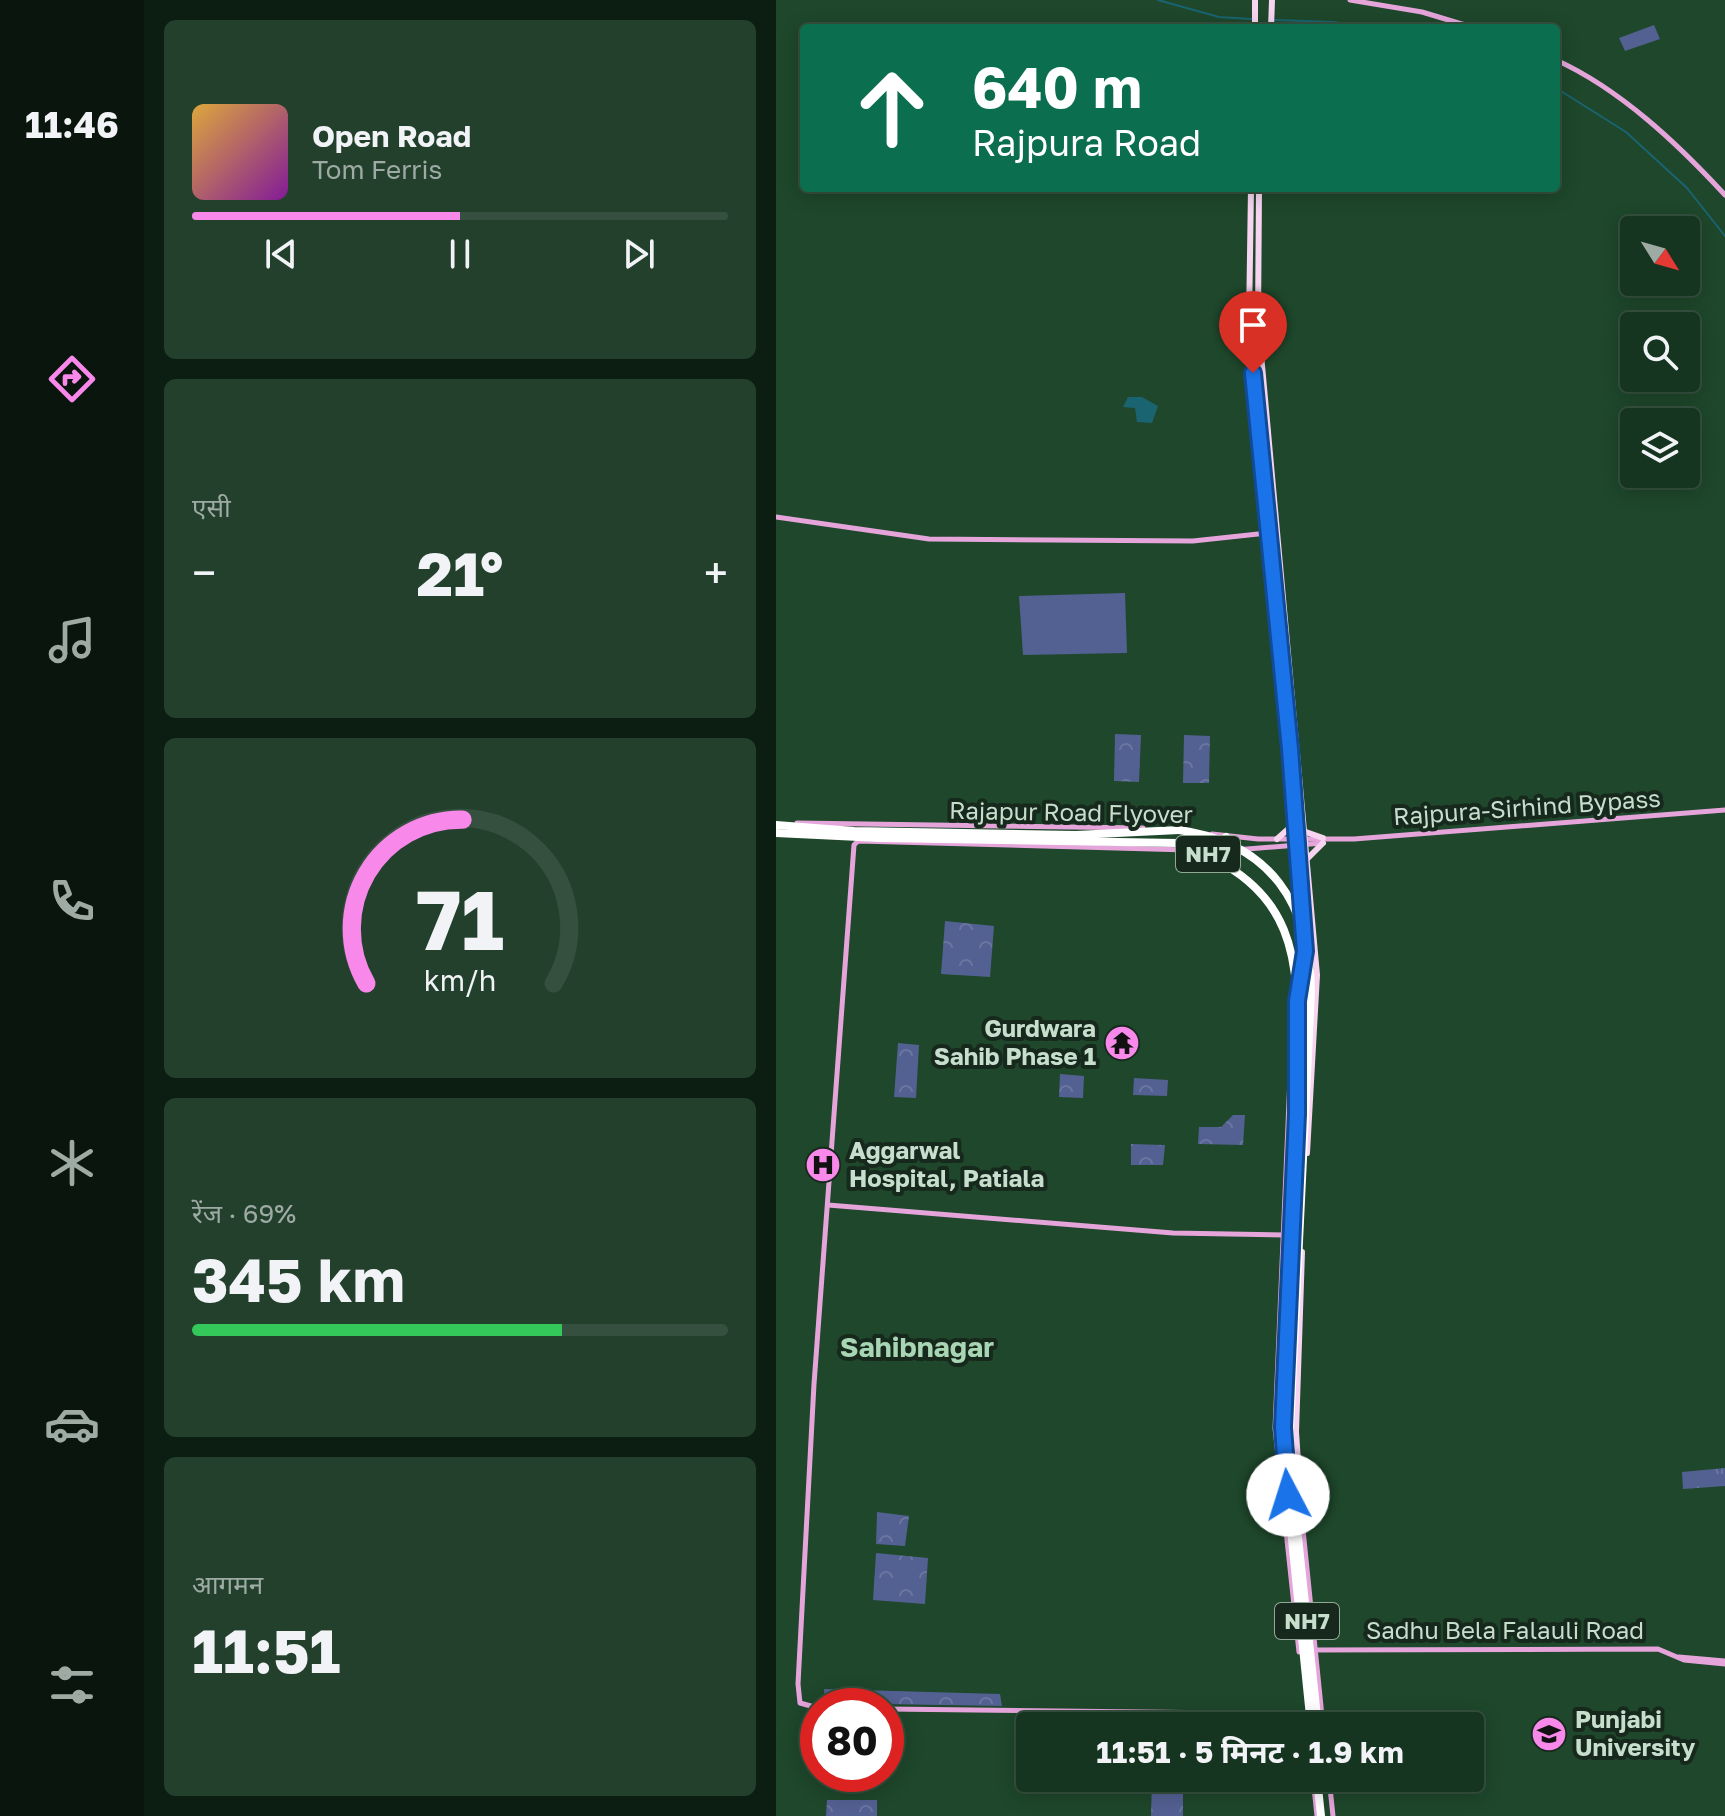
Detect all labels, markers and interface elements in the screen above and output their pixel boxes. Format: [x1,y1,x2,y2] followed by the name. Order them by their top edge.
[972,53,1142,120] text: 640 m
[840,56,944,160] icon: ahead
[25,103,119,146] text: 11:46
[312,118,471,154] text: Open Road
[972,121,1201,164] text: Rajpura Road
[312,154,442,185] text: Tom Ferris
[1620,216,1700,296] north arrow
[1620,216,1700,488] map controls
[259,232,303,276] icon: previous
[438,232,482,276] icon: pause
[617,232,661,276] icon: next
[1219,291,1287,373] pin
[1231,303,1275,347] icon: arrive
[1620,312,1700,392] button: search
[44,351,100,407] icon: directions
[1620,408,1700,488] button: layers
[192,492,231,523] text: एसी
[417,537,503,609] text: 21°
[192,546,216,599] text: −
[704,546,728,599] text: +
[44,612,100,668] icon: music
[1392,783,1662,830] street label: Rajpura-Sirhind Bypass
[949,795,1193,828] street label: Rajapur Road Flyover
[1176,836,1240,872] road number: NH7
[416,868,504,968] text: 71
[44,873,100,929] icon: phone
[424,963,496,997] text: km/h
[934,1013,1096,1070] place label: Gurdwara Sahib Phase 1
[1103,1024,1141,1062] temple icon: Gurdwara Sahib Phase 1
[44,1135,100,1191] icon: climate
[849,1135,1044,1192] place label: Aggarwal Hospital, Patiala
[804,1146,842,1184] hospital icon: Aggarwal Hospital, Patiala
[192,1198,296,1229] text: रेंज · 69%
[192,1243,405,1315] text: 345 km
[840,1330,994,1363] district label: Sahibnagar
[44,1396,100,1452] icon: car
[1246,1453,1330,1537] position arrow
[192,1569,263,1600] text: आगमन
[1275,1603,1339,1639] road number: NH7
[192,1614,341,1686] text: 11:51
[1366,1615,1644,1644] street label: Sadhu Bela Falauli Road
[44,1657,100,1713] icon: filters
[800,1688,904,1792] speed limit sign: 80
[1575,1704,1696,1761] place label: Punjabi University
[1530,1715,1568,1753] school or university icon: Punjabi University
[1096,1734,1404,1770] text: 11:51 · 5 मिनट · 1.9 km

